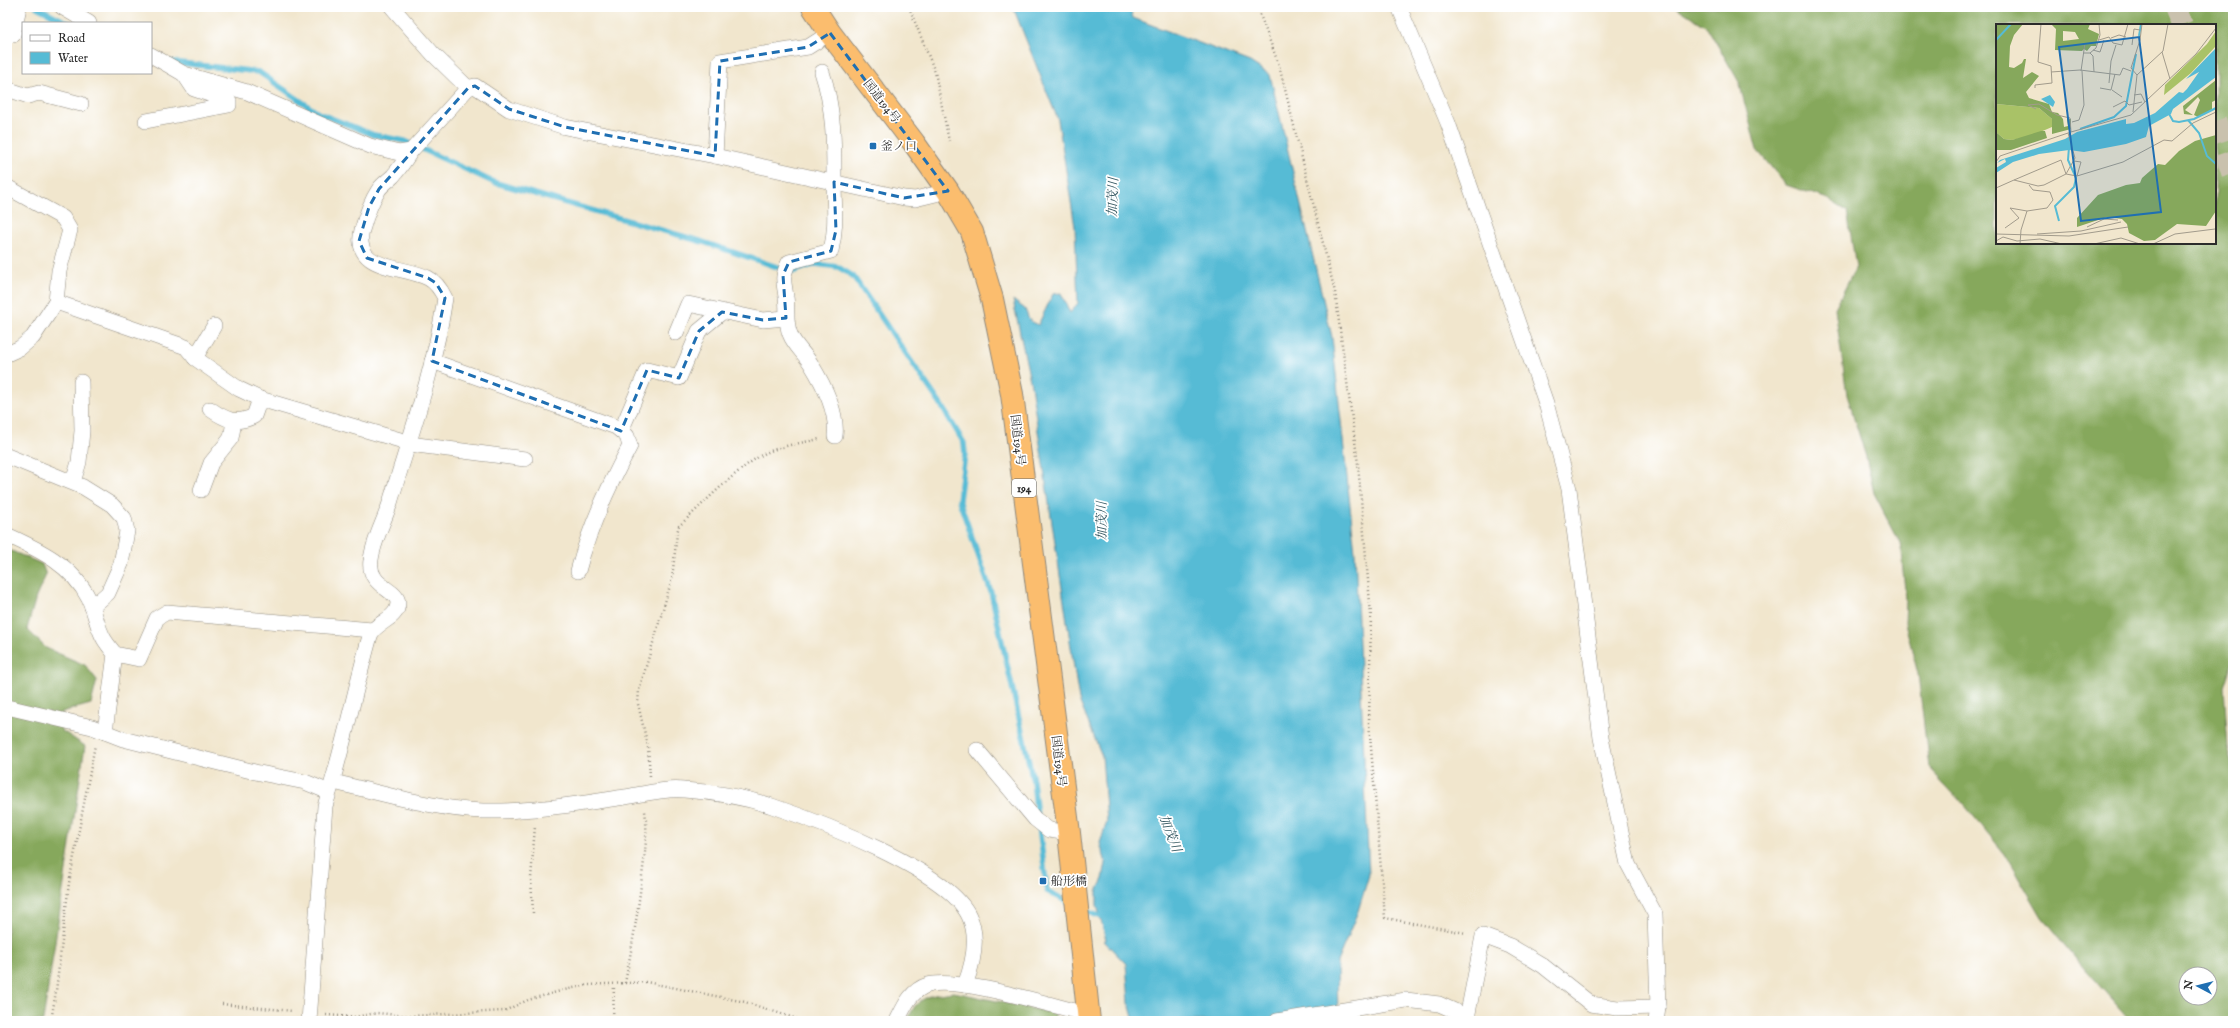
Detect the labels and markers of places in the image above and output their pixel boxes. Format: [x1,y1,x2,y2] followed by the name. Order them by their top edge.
[881,139,917,154] place label: 釜ノ口
[868,141,878,151] marker: 釜ノ口
[1051,874,1087,889] place label: 船形橋
[1038,876,1048,886] marker: 船形橋

